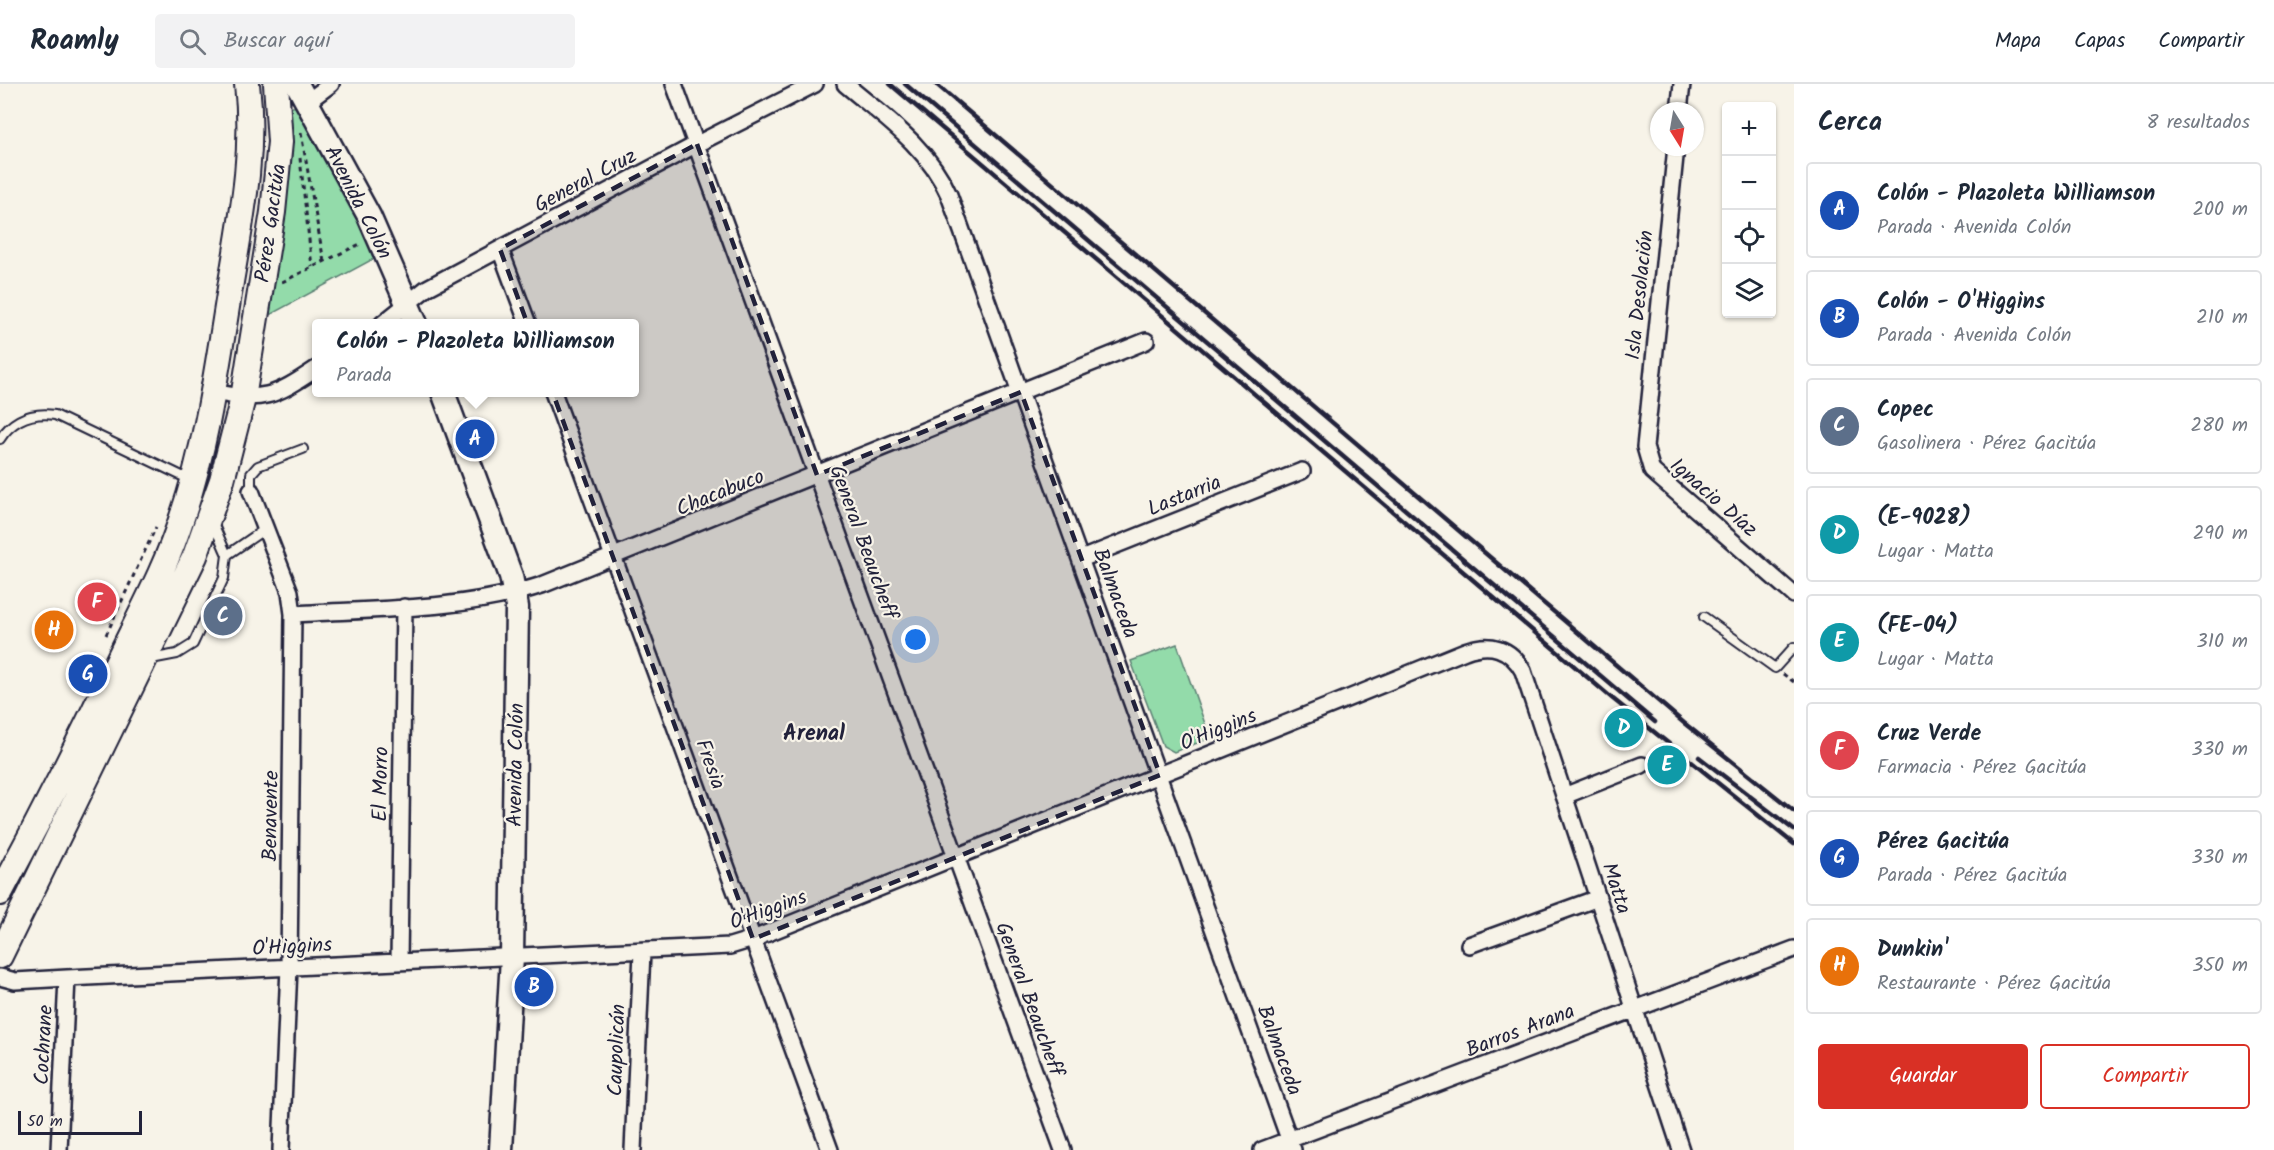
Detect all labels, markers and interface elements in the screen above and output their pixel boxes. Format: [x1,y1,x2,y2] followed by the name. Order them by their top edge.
[155,14,575,68] search box
[30,19,119,64] text: Roamly
[224,24,331,59] text: Buscar aquí
[176,25,209,58] icon: search
[1995,25,2041,58] text: Mapa
[2074,25,2125,58] text: Capas
[2158,25,2244,58] text: Compartir
[1650,102,1704,156] north arrow
[1722,102,1776,318] map controls
[1722,102,1776,156] button: +
[1818,102,1882,144] text: Cerca
[2147,107,2250,139] text: 8 resultados
[315,140,401,265] street label: Avenida Colón
[528,140,643,222] street label: General Cruz
[1722,156,1776,210] button: −
[247,162,296,285] street label: Pérez Gacitúa
[1877,177,2155,212] text: Colón - Plazoleta Williamson
[1833,194,1846,226] text: A
[2192,194,2248,226] text: 200 m
[1722,210,1776,264] button: locate
[1877,212,2071,244] text: Parada · Avenida Colón
[1617,229,1664,362] street label: Isla Desolación
[1722,264,1776,318] button: layers
[1877,285,2045,320] text: Colón - O'Higgins
[1833,302,1846,334] text: B
[2196,302,2248,334] text: 210 m
[312,319,639,397] popup
[1877,320,2071,352] text: Parada · Avenida Colón
[336,325,615,360] text: Colón - Plazoleta Williamson
[336,360,392,392] text: Parada
[1877,393,1934,428] text: Copec
[1833,410,1846,442] text: C
[2190,410,2248,442] text: 280 m
[456,416,494,462] pin: A
[1877,428,2096,460] text: Gasolinera · Pérez Gacitúa
[1662,450,1764,546] street label: Ignacio Díaz
[671,461,770,526] street label: Chacabuco
[819,461,907,626] street label: General Beaucheff
[1143,467,1226,526] street label: Lastarria
[1877,501,1971,536] text: (E-9028)
[1833,518,1846,550] text: D
[2193,518,2248,550] text: 290 m
[1877,536,1994,568] text: Lugar · Matta
[1083,544,1146,643] street label: Balmaceda
[78,580,116,624] pin: F
[204,594,242,638] pin: C
[34,608,74,652] pin: H
[1877,609,1958,644] text: (FE-04)
[901,625,930,654] your location
[1834,626,1845,658] text: E
[2196,626,2248,658] text: 310 m
[1877,644,1994,676] text: Lugar · Matta
[68,652,107,696] pin: G
[1175,700,1262,761] street label: O'Higgins
[499,703,534,827] street label: Avenida Colón
[1604,706,1644,750] pin: D
[783,717,845,752] district label: Arenal
[1877,717,1981,752] text: Cruz Verde
[1834,734,1845,766] text: F
[2191,734,2248,766] text: 330 m
[685,735,734,794] street label: Fresia
[1648,742,1686,788] pin: E
[364,746,399,822] street label: El Morro
[1877,752,2087,784] text: Farmacia · Pérez Gacitúa
[254,770,289,862] street label: Benavente
[1877,825,2009,860] text: Pérez Gacitúa
[1834,842,1845,874] text: G
[2191,842,2248,874] text: 330 m
[1592,858,1639,919] street label: Matta
[1877,860,2067,892] text: Parada · Pérez Gacitúa
[725,881,812,940] street label: O'Higgins
[985,918,1073,1083] street label: General Beaucheff
[251,929,333,966] street label: O'Higgins
[1877,933,1948,968] text: Dunkin'
[1833,950,1846,982] text: H
[2192,950,2248,982] text: 350 m
[514,964,554,1010] pin: B
[1877,968,2111,1000] text: Restaurante · Pérez Gacitúa
[1461,995,1580,1067] street label: Barros Arana
[1247,1001,1310,1100] street label: Balmaceda
[599,1003,636,1097] street label: Caupolicán
[26,1004,63,1086] street label: Cochrane
[1818,1044,2028,1109] button: Guardar
[2040,1044,2250,1109] button: Compartir
[18,1108,142,1136] scale bar
[27,1109,63,1134] text: 50 m

